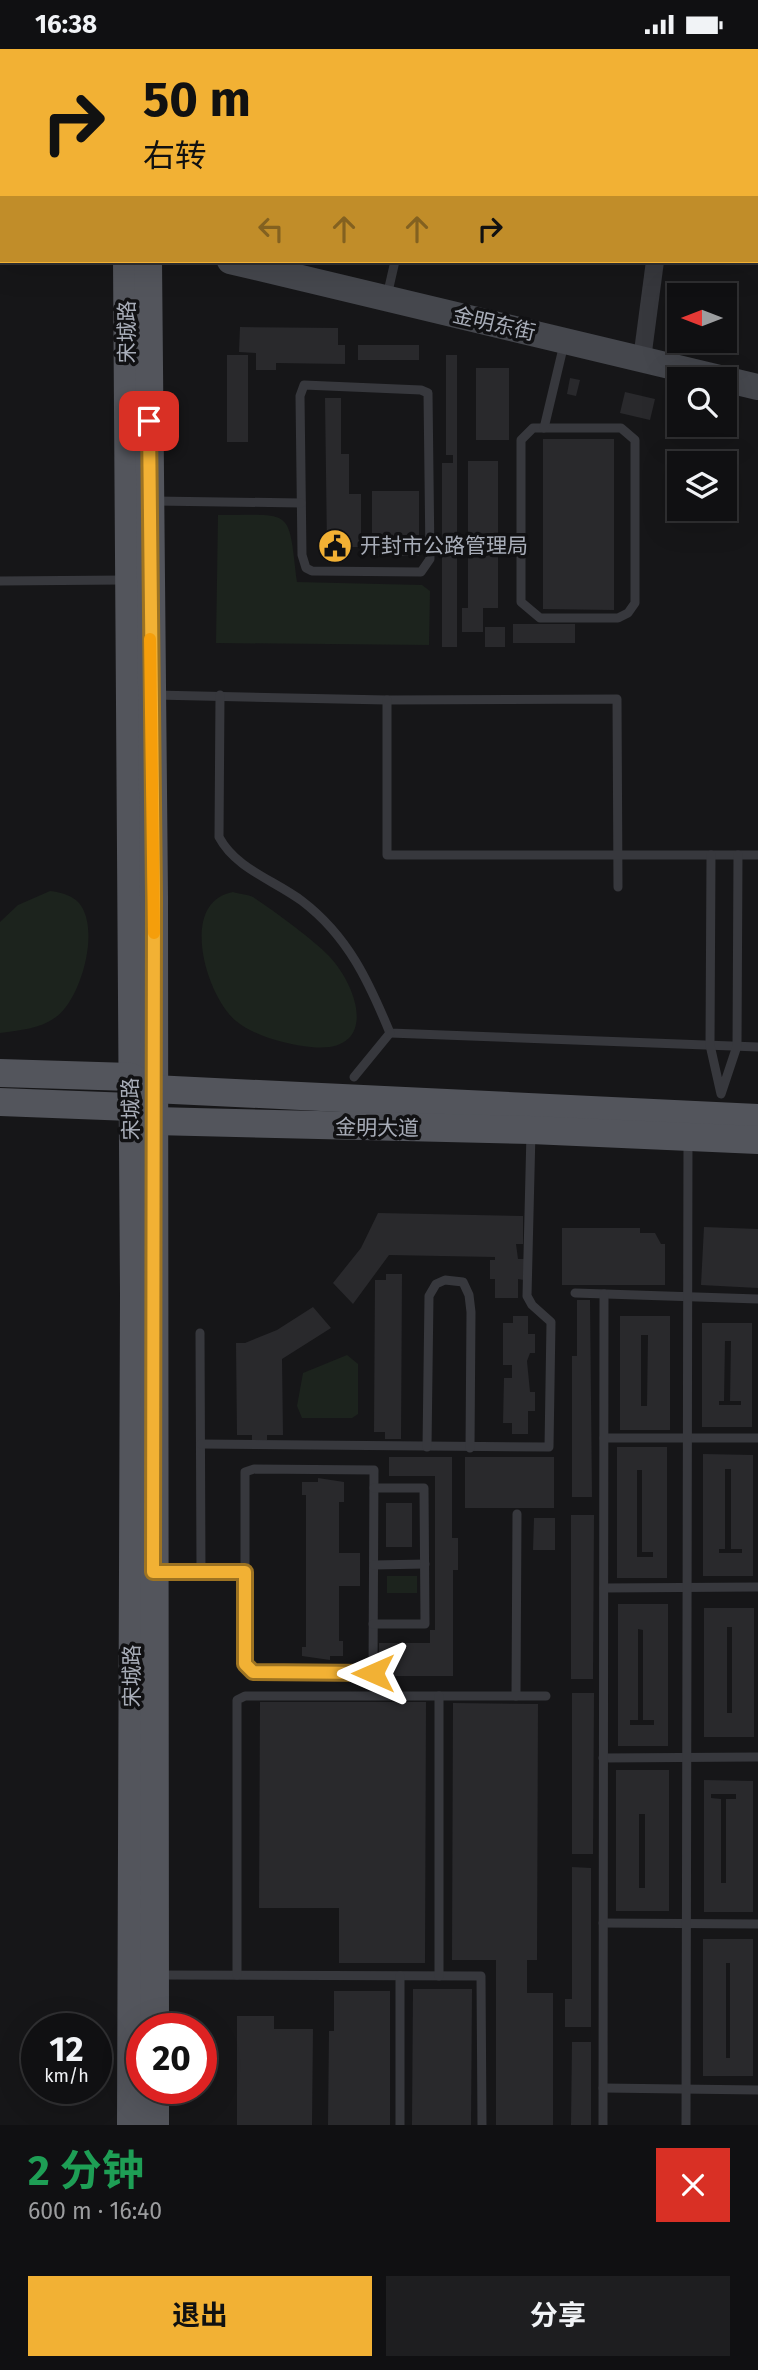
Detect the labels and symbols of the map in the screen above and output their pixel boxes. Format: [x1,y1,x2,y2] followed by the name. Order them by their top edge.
[667,283,737,353] north arrow
[114,301,140,364] street label: 宋城路
[450,302,538,346] street label: 金明东街
[119,391,179,451] pin
[316,527,354,565] public building icon: 开封市公路管理局
[360,533,528,559] place label: 开封市公路管理局
[117,1077,145,1141] street label: 宋城路
[335,1114,419,1142] street label: 金明大道
[336,1636,410,1710] position arrow
[119,1645,145,1708] street label: 宋城路
[126,2013,217,2104] speed limit sign: 20

